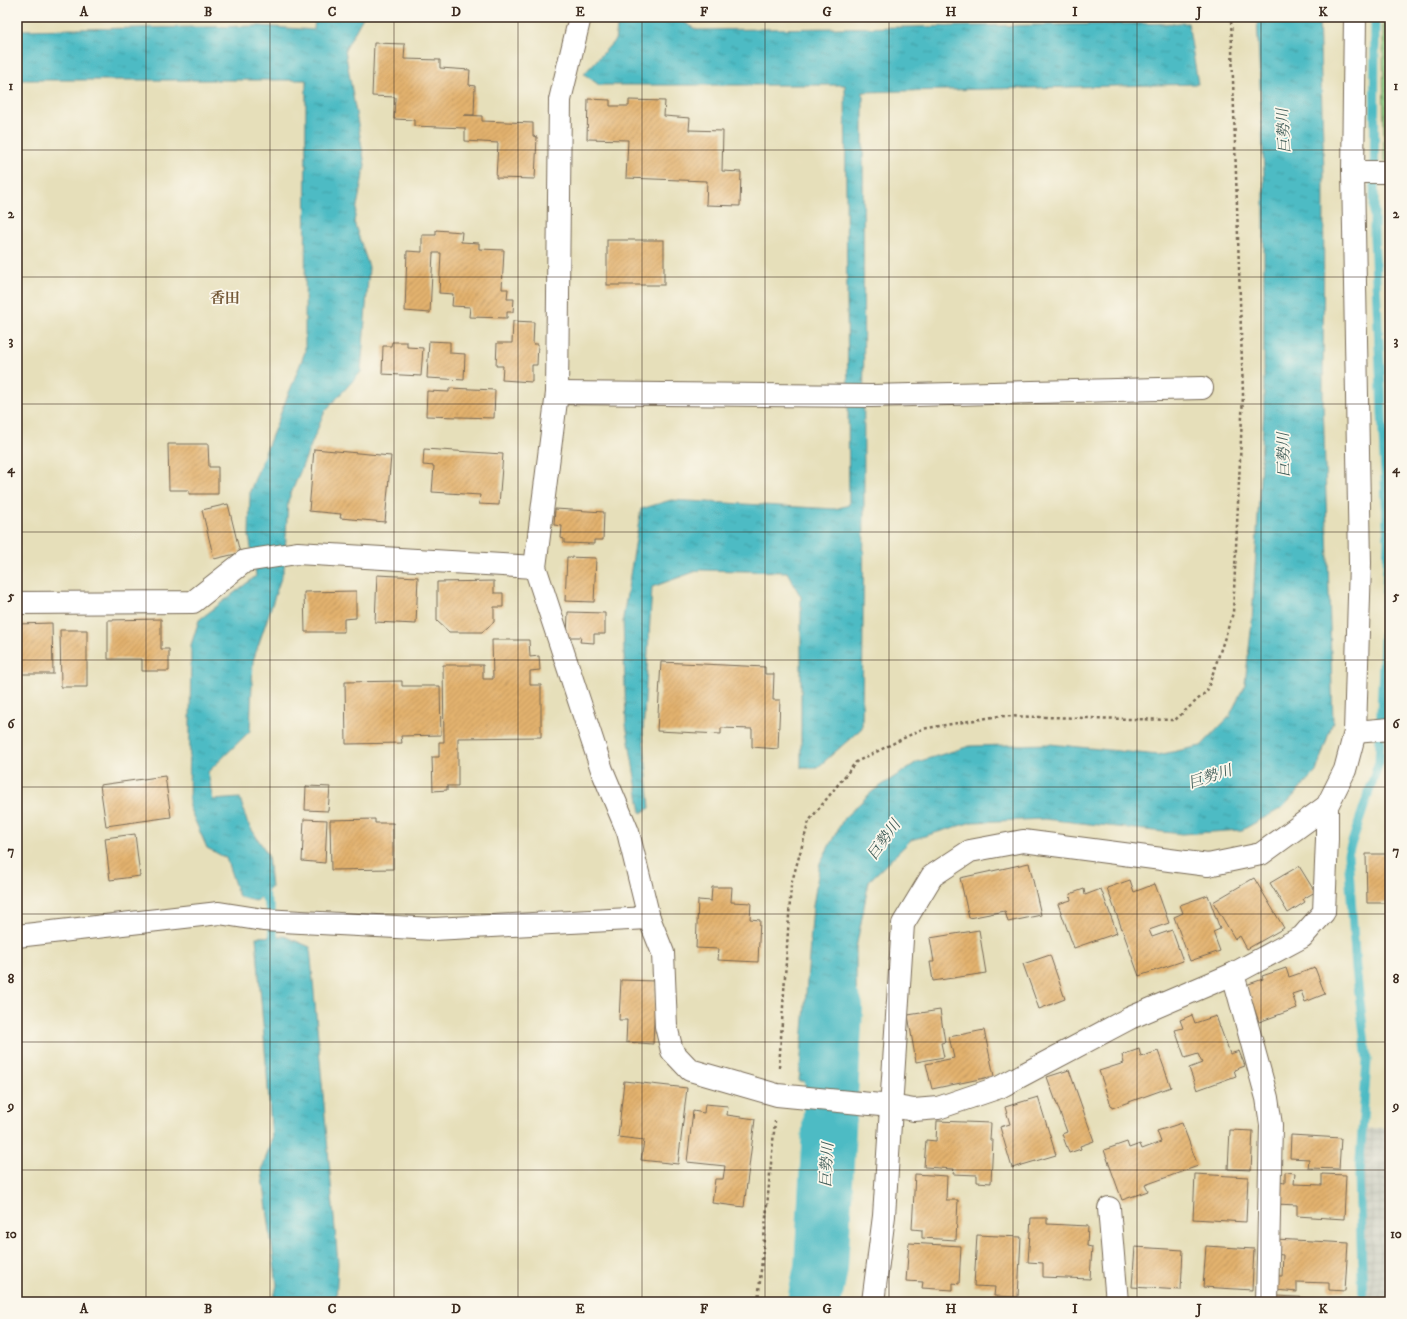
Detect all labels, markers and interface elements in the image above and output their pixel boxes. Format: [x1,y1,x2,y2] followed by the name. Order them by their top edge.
[79,4,89,20] text: A
[204,4,212,20] text: B
[328,4,337,20] text: C
[451,4,461,20] text: D
[575,4,585,20] text: E
[700,4,709,20] text: F
[822,4,832,20] text: G
[946,4,957,20] text: H
[1072,4,1078,20] text: I
[1194,4,1202,21] text: J
[1318,4,1328,20] text: K
[9,78,14,94] text: 1
[1394,78,1399,94] text: 1
[1273,106,1295,154] water label: 巨勢川
[8,206,15,222] text: 2
[1393,206,1400,222] text: 2
[210,289,240,308] district label: 香田
[9,333,14,349] text: 3
[1394,333,1399,349] text: 3
[1274,430,1294,478] water label: 巨勢川
[6,461,15,478] text: 4
[1391,461,1400,478] text: 4
[7,588,15,604] text: 5
[1392,588,1400,604] text: 5
[8,716,16,732] text: 6
[1393,716,1401,732] text: 6
[1186,760,1236,793] water label: 巨勢川
[863,815,906,864] water label: 巨勢川
[8,843,15,859] text: 7
[1393,843,1400,859] text: 7
[8,971,15,987] text: 8
[1393,971,1400,987] text: 8
[7,1098,14,1114] text: 9
[1392,1098,1399,1114] text: 9
[816,1140,838,1188] water label: 巨勢川
[5,1226,17,1242] text: 10
[1390,1226,1402,1242] text: 10
[79,1301,89,1317] text: A
[204,1301,212,1317] text: B
[328,1301,337,1317] text: C
[451,1301,461,1317] text: D
[575,1301,585,1317] text: E
[700,1301,709,1317] text: F
[822,1301,832,1317] text: G
[946,1301,957,1317] text: H
[1072,1301,1078,1317] text: I
[1194,1301,1202,1318] text: J
[1318,1301,1328,1317] text: K

